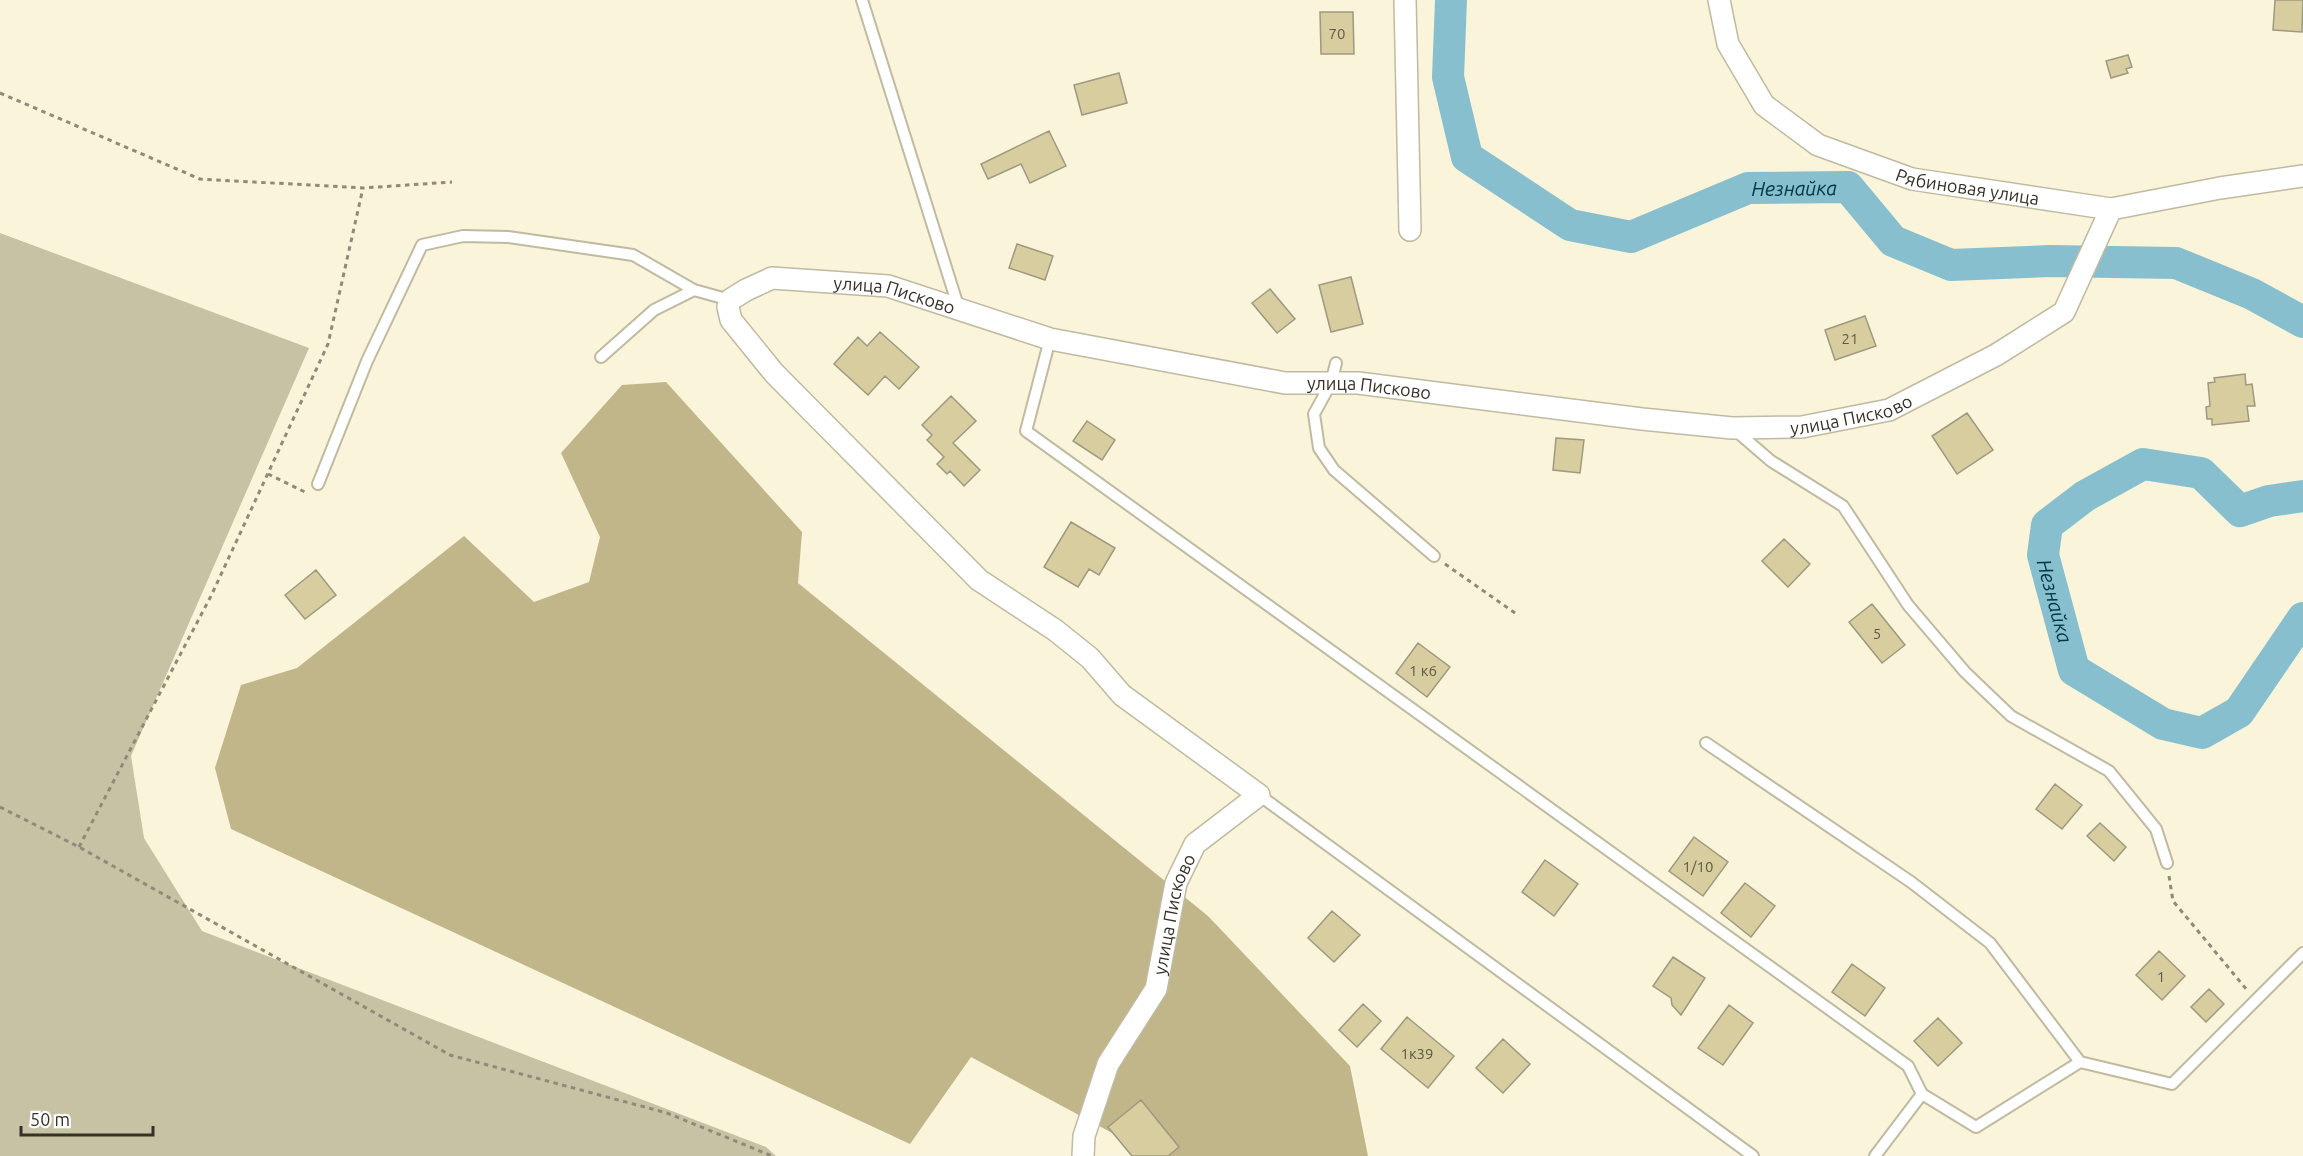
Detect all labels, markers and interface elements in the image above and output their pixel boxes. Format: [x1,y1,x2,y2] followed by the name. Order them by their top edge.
[1329,25,1345,42] house number: 70
[1893,164,2041,208] street label: Рябиновая улица
[1751,176,1837,199] water label: Незнайка
[833,272,958,317] street label: улица Писково
[1842,330,1858,347] house number: 21
[1307,373,1432,402] street label: улица Писково
[1790,390,1915,437] street label: улица Писково
[2033,557,2078,645] water label: Незнайка
[1873,625,1881,642] house number: 5
[1409,662,1437,679] house number: 1 к6
[1149,850,1199,976] street label: улица Писково
[1683,858,1713,875] house number: 1/10
[2157,968,2165,985] house number: 1
[1400,1045,1434,1062] house number: 1к39
[21,1099,153,1137] scale bar
[30,1109,70,1129] text: 50 m

